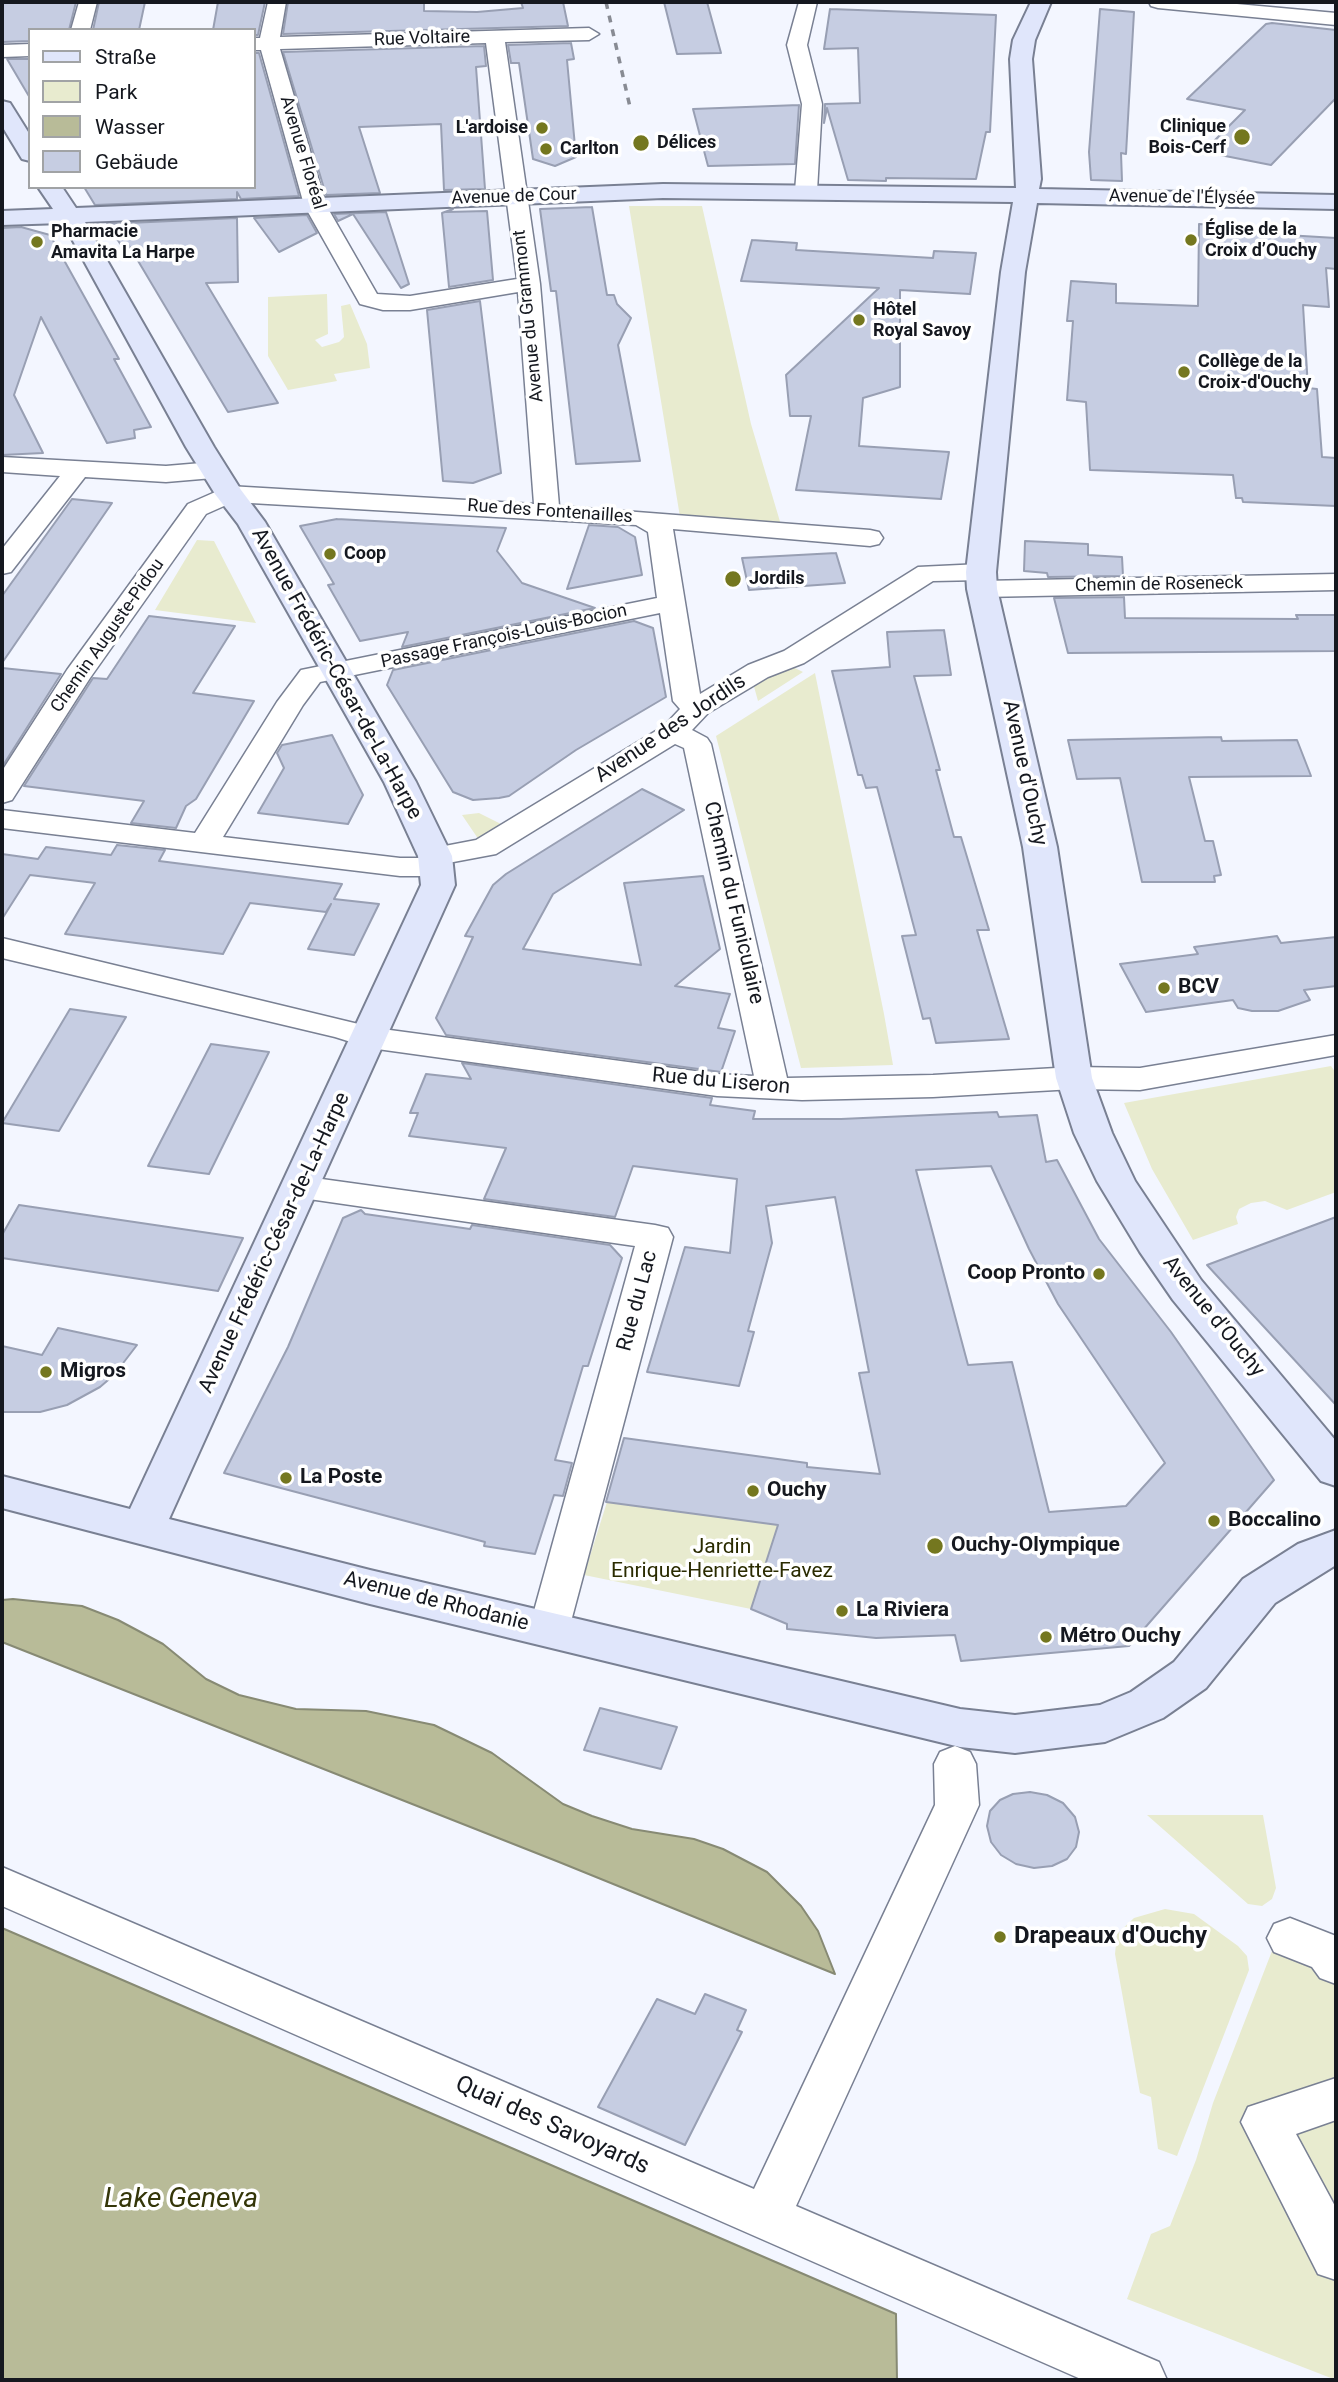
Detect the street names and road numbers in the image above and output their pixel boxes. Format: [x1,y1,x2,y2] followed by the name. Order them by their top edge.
[374,27,470,51] street label: Rue Voltaire
[274,94,330,212] street label: Avenue Floréal
[451,184,577,210] street label: Avenue de Cour
[1109,186,1255,210] street label: Avenue de l'Élysée
[509,229,549,403] street label: Avenue du Grammont
[467,495,633,529] street label: Rue des Fontenailles
[245,524,427,824] street label: Avenue Frédéric-César-de-La-Harpe
[47,555,169,717] street label: Chemin Auguste-Pidou
[1075,573,1243,597] street label: Chemin de Roseneck
[379,600,629,674] street label: Passage François-Louis-Bocion
[591,669,751,789] street label: Avenue des Jordils
[996,698,1052,848] street label: Avenue d'Ouchy
[697,799,769,1007] street label: Chemin du Funiculaire
[651,1063,791,1101] street label: Rue du Liseron
[194,1089,356,1397] street label: Avenue Frédéric-César-de-La-Harpe
[612,1248,664,1354] street label: Rue du Lac
[1157,1252,1269,1382] street label: Avenue d'Ouchy
[341,1567,531,1637] street label: Avenue de Rhodanie
[451,2070,653,2182] street label: Quai des Savoyards

